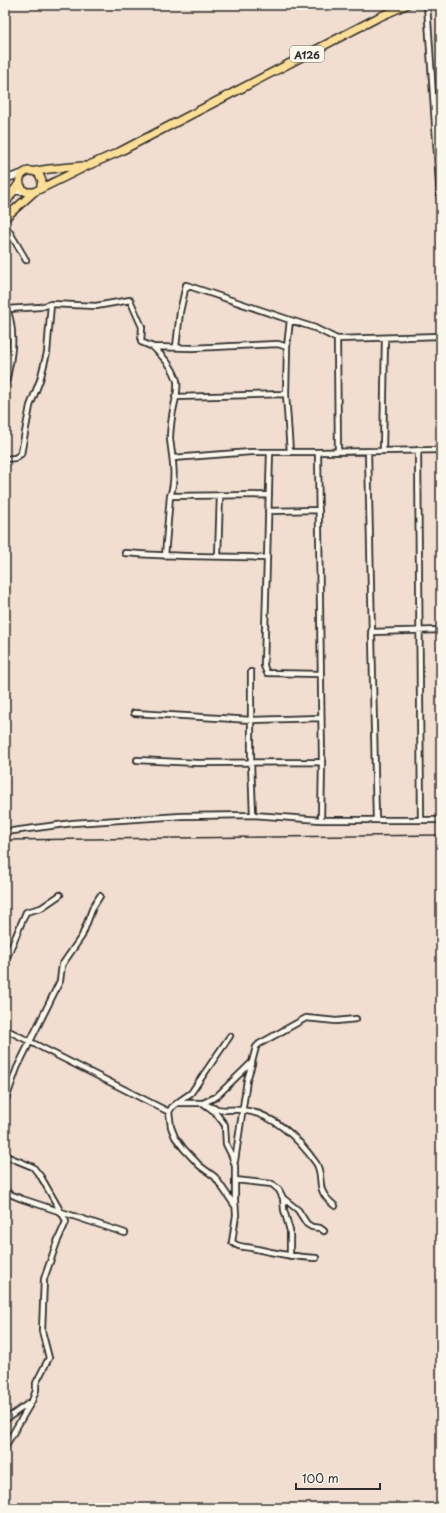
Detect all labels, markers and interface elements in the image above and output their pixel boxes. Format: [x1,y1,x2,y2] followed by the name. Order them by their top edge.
[290,46,324,62] road number: A126
[296,1465,380,1491] scale bar
[302,1469,339,1487] text: 100 m

